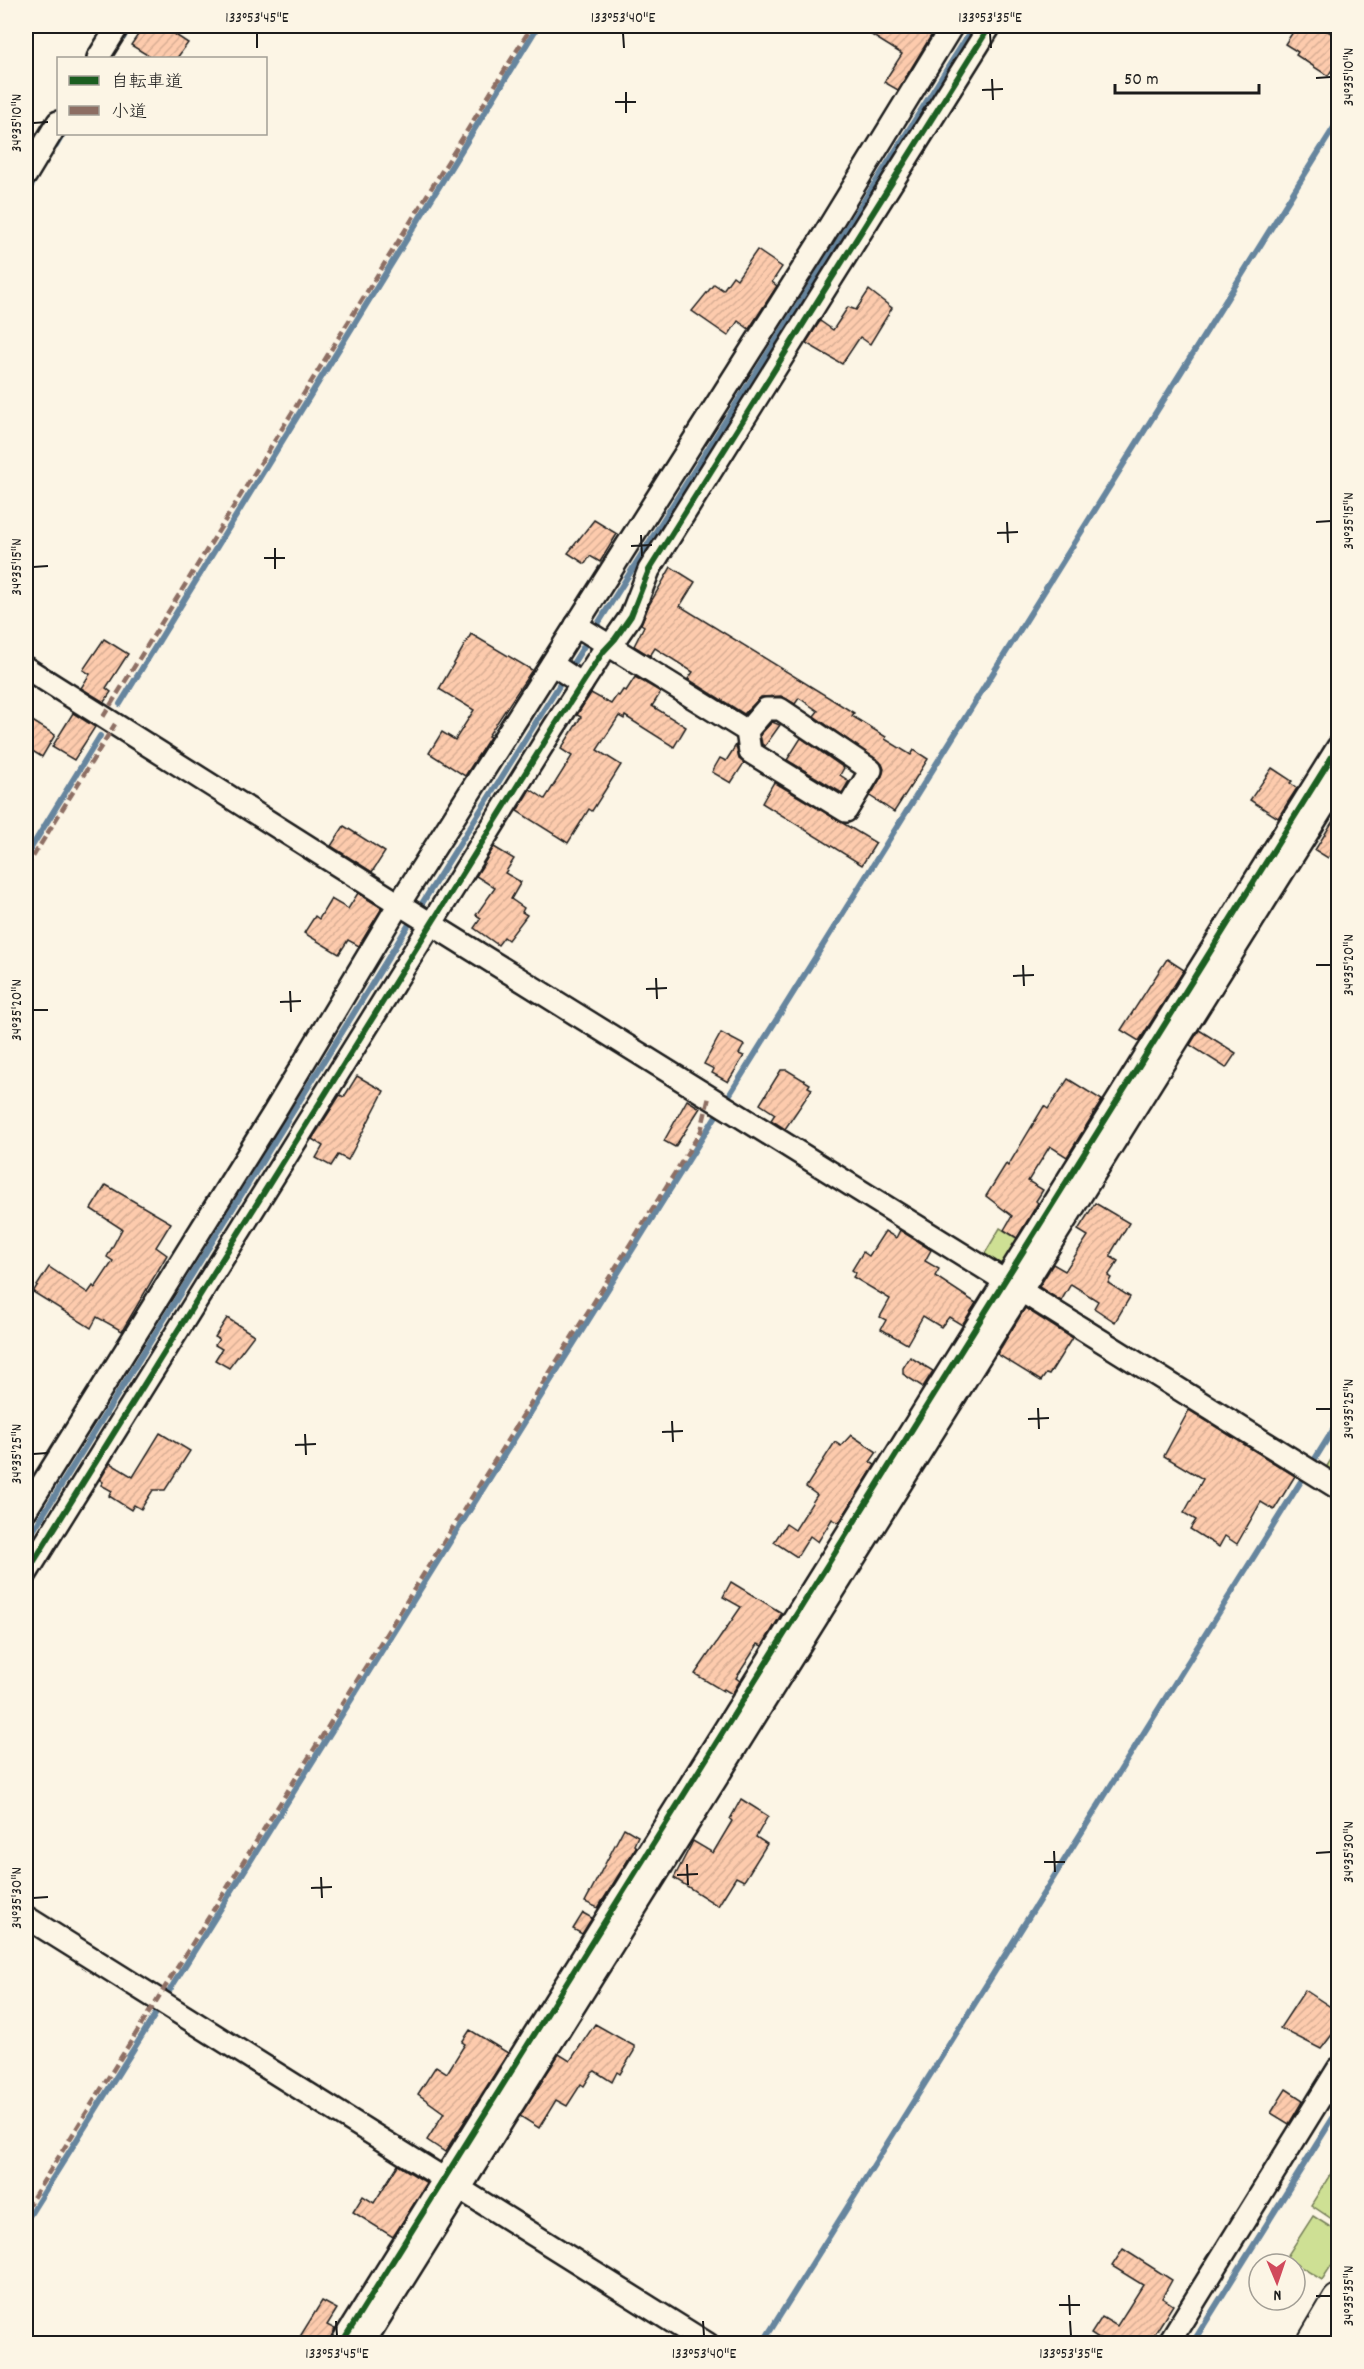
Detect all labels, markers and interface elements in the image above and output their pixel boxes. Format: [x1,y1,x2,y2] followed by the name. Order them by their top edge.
[225,8,289,30] text: 133°53'45"E
[591,8,655,30] text: 133°53'40"E
[958,8,1022,30] text: 133°53'35"E
[1339,48,1361,106] text: 34°35'10"N
[57,57,267,135] legend
[1115,57,1259,95] scale bar
[1124,68,1159,93] text: 50 m
[111,71,183,96] text: 自転車道
[7,94,29,152] text: 34°35'10"N
[111,101,147,126] text: 小道
[1339,492,1361,550] text: 34°35'15"N
[7,538,29,596] text: 34°35'15"N
[1339,934,1361,996] text: 34°35'20"N
[7,979,29,1041] text: 34°35'20"N
[1339,1379,1361,1439] text: 34°35'25"N
[7,1424,29,1484] text: 34°35'25"N
[1339,1821,1361,1883] text: 34°35'30"N
[7,1867,29,1929] text: 34°35'30"N
[1247,2252,1307,2312] north arrow
[1339,2266,1361,2326] text: 34°35'35"N
[1273,2283,1282,2306] text: N
[305,2344,369,2366] text: 133°53'45"E
[672,2344,736,2366] text: 133°53'40"E
[1039,2344,1103,2366] text: 133°53'35"E

